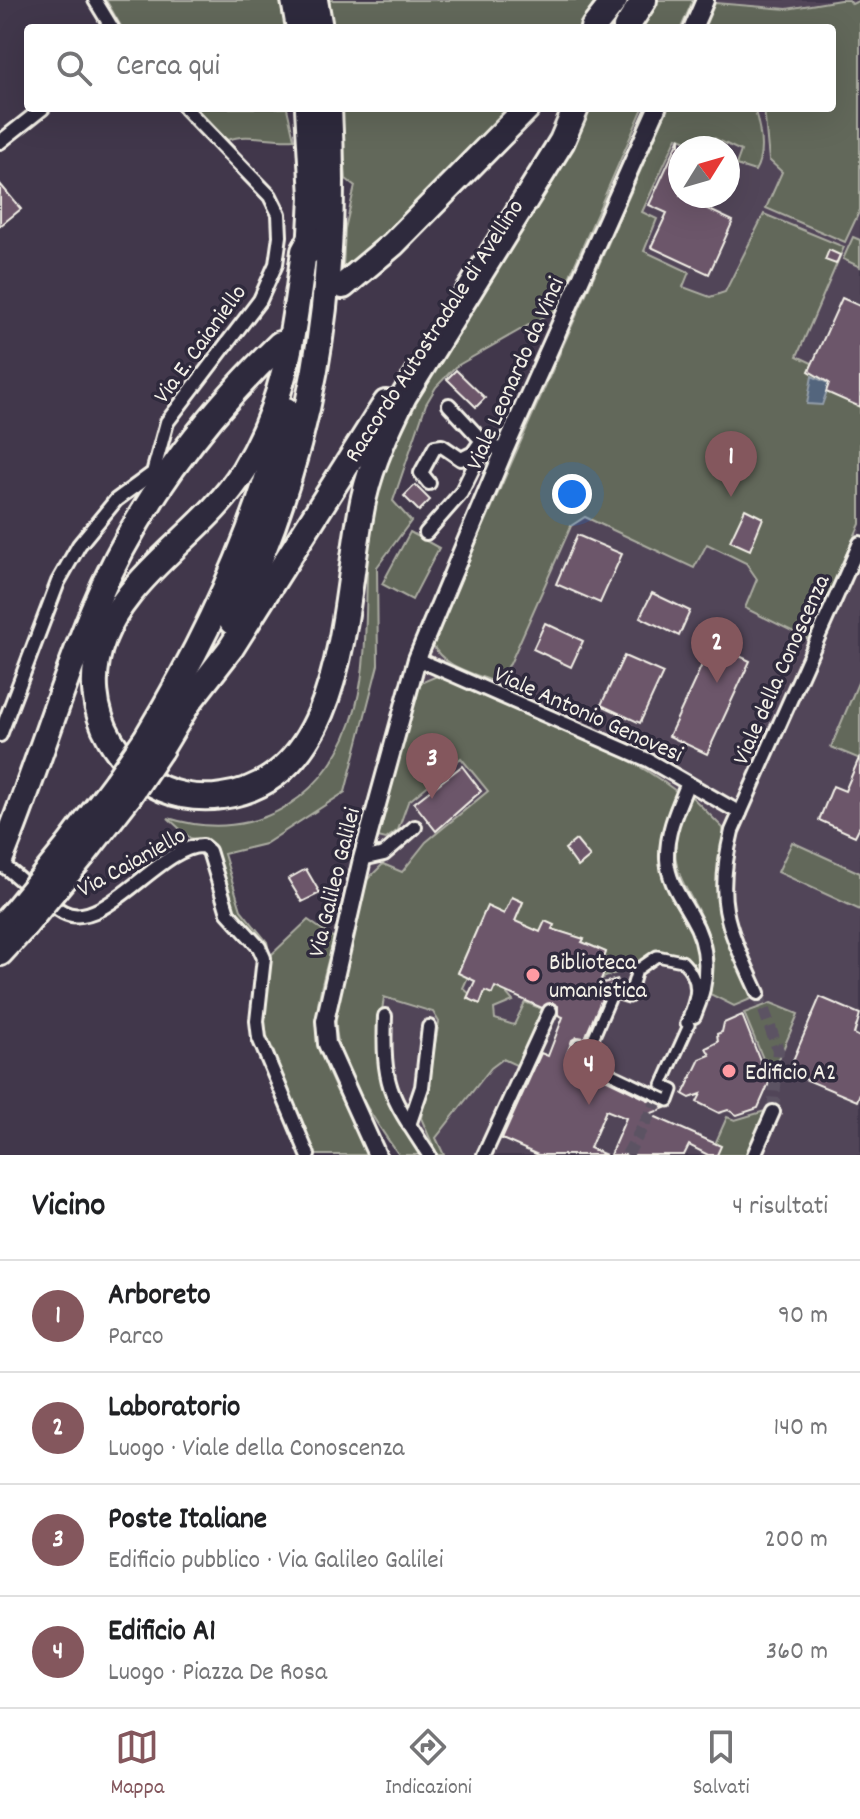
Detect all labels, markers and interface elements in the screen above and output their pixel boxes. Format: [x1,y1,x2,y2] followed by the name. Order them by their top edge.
[24,24,836,112] search box
[52,46,96,90] icon: search
[116,47,220,90] text: Cerca qui
[668,136,740,208] north arrow
[337,193,534,470] street label: Raccordo Autostradale di Avellino
[459,272,575,476] street label: Viale Leonardo da Vinci
[147,278,256,411] street label: Via E. Caianiello
[705,431,757,497] pin: 1
[552,474,592,514] your location
[726,569,840,771] street label: Viale della Conoscenza
[691,617,743,683] pin: 2
[488,659,688,773] street label: Viale Antonio Genovesi
[406,733,458,799] pin: 3
[301,804,371,961] street label: Via Galileo Galilei
[72,820,193,907] street label: Via Caianiello
[549,947,648,1009] place label: Biblioteca umanistica
[524,966,542,984] marker: Biblioteca umanistica
[563,1039,615,1105] pin: 4
[745,1057,836,1091] place label: Edificio A2
[720,1062,738,1080] marker: Edificio A2
[32,1183,105,1232] text: Vicino
[732,1189,828,1226] text: 4 risultati
[108,1276,211,1319] text: Arboreto
[55,1298,61,1335] text: 1
[778,1298,828,1335] text: 90 m
[108,1319,164,1356] text: Parco
[108,1388,240,1431] text: Laboratorio
[52,1410,64,1447] text: 2
[774,1410,828,1447] text: 140 m
[108,1431,404,1468] text: Luogo · Viale della Conoscenza
[108,1500,267,1543] text: Poste Italiane
[52,1522,64,1559] text: 3
[764,1522,828,1559] text: 200 m
[108,1543,444,1580] text: Edificio pubblico · Via Galileo Galilei
[108,1612,216,1655] text: Edificio A1
[53,1634,63,1671] text: 4
[766,1634,828,1671] text: 360 m
[108,1655,327,1692] text: Luogo · Piazza De Rosa
[110,1725,164,1804] tab: Mappa
[385,1725,472,1804] tab: Indicazioni
[693,1725,750,1804] tab: Salvati

